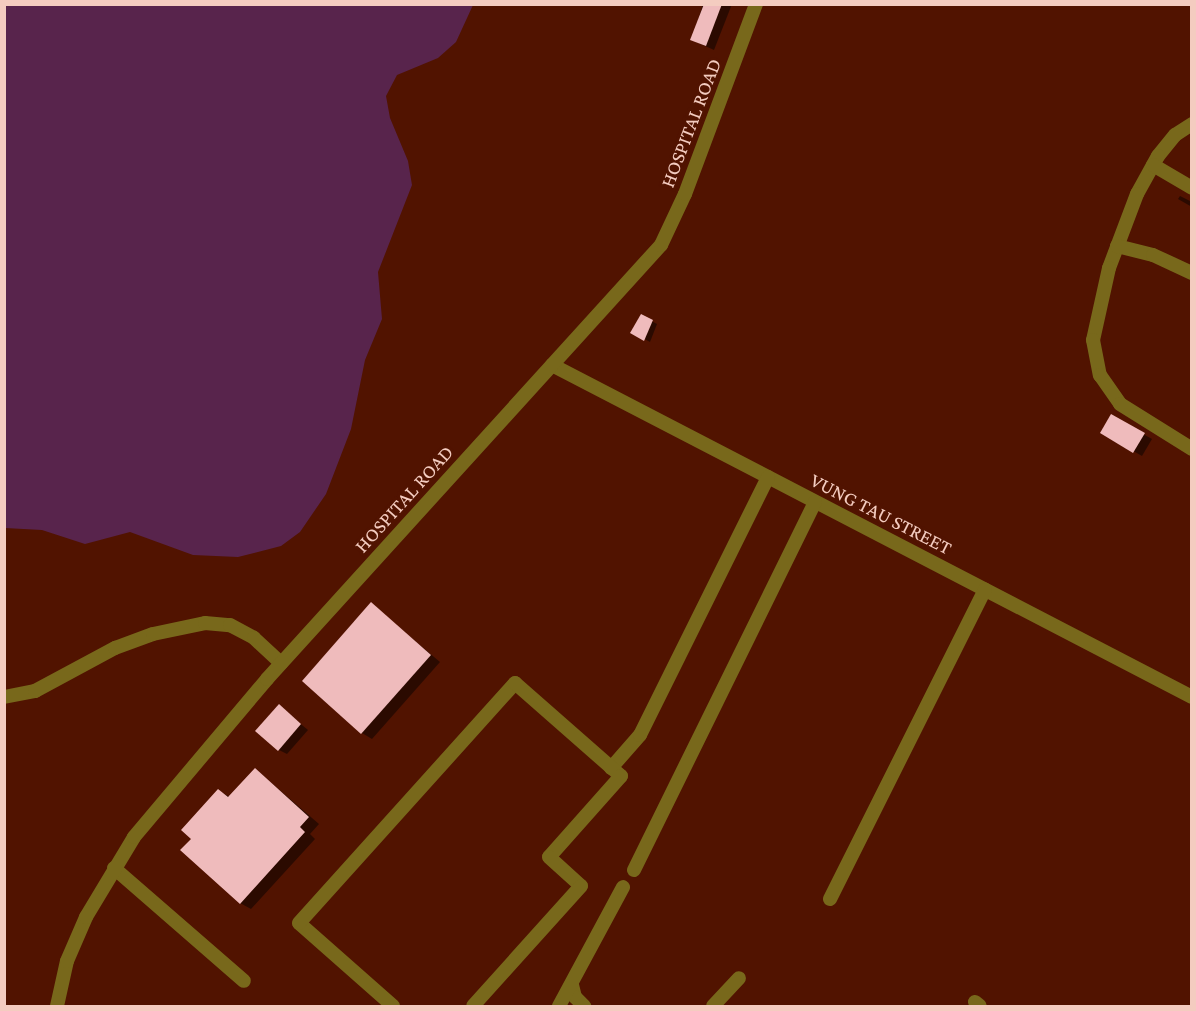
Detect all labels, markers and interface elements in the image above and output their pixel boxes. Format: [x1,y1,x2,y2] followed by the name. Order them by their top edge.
[655,55,727,191] street label: HOSPITAL ROAD
[350,440,458,558] street label: HOSPITAL ROAD
[806,468,956,560] street label: VUNG TAU STREET

